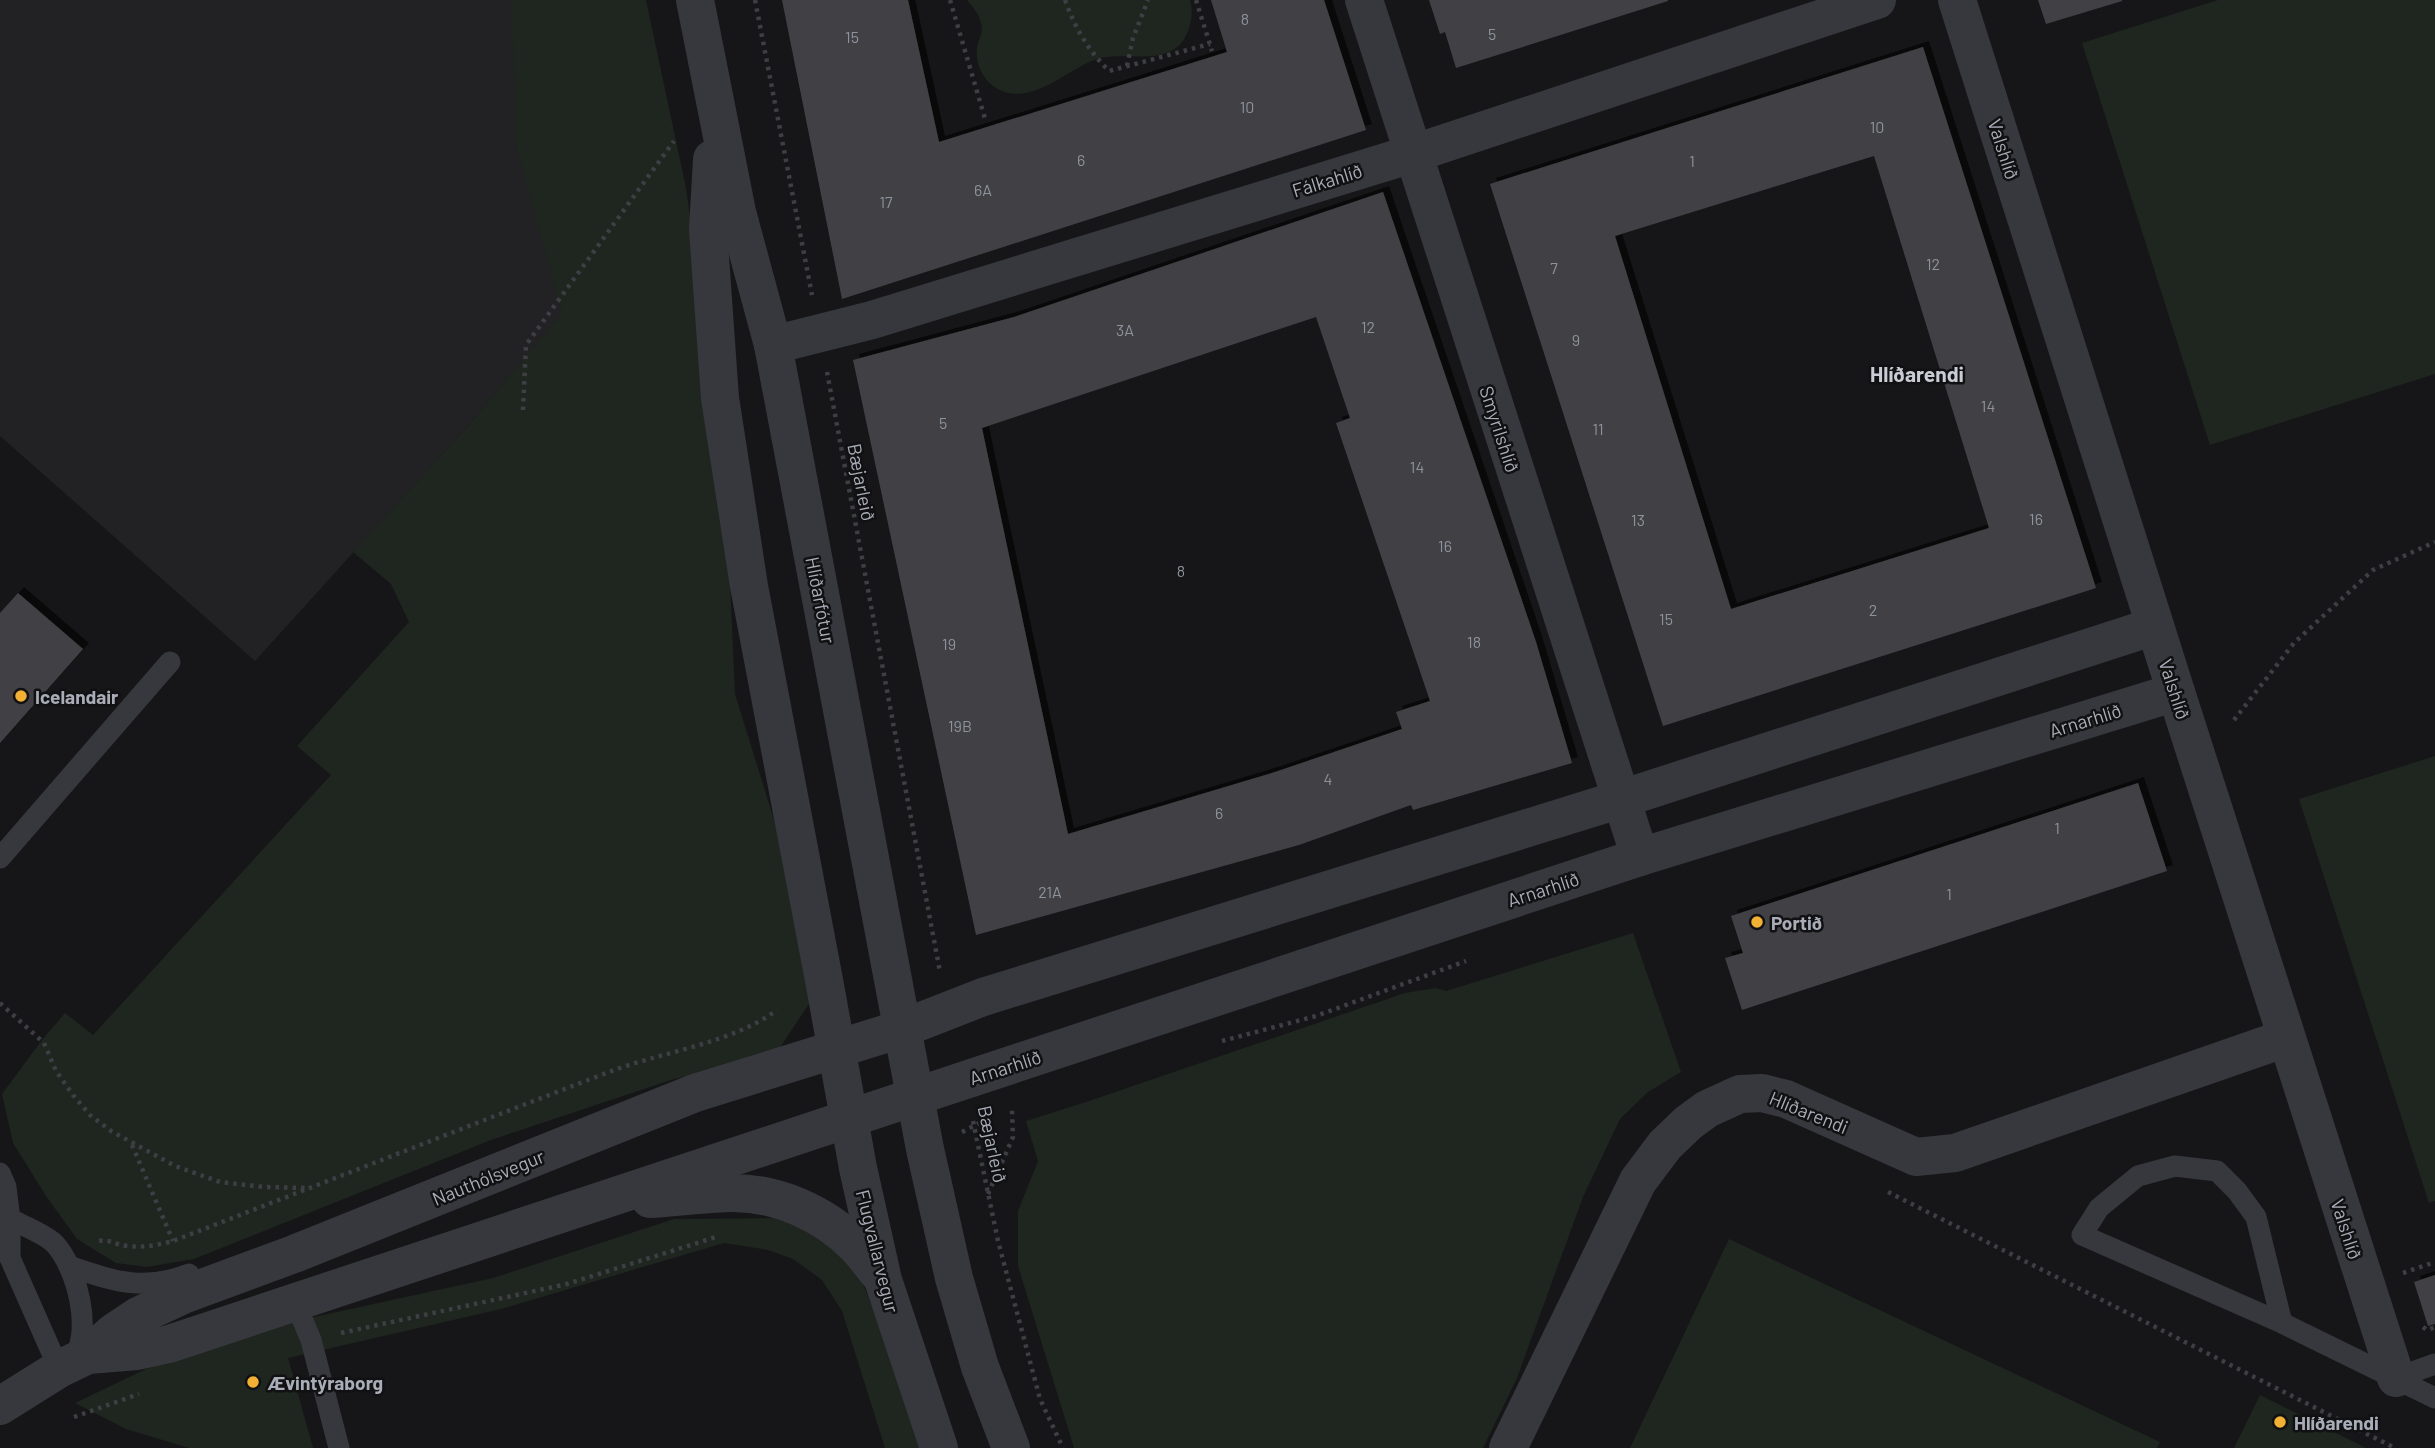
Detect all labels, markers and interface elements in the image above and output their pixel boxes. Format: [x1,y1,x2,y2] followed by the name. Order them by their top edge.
[1241,9,1249,28] house number: 8
[1488,24,1496,43] house number: 5
[845,27,859,46] house number: 15
[1240,97,1254,116] house number: 10
[1983,116,2025,182] street label: Valshlíð
[1870,117,1884,136] house number: 10
[1077,150,1085,169] house number: 6
[1689,151,1695,170] house number: 1
[1289,158,1365,202] street label: Fálkahlíð
[974,180,992,199] house number: 6A
[879,192,893,211] house number: 17
[1926,254,1940,273] house number: 12
[1550,258,1558,277] house number: 7
[1361,317,1375,336] house number: 12
[1116,320,1134,339] house number: 3A
[1572,330,1580,349] house number: 9
[1870,361,1964,386] district label: Hlíðarendi
[1475,383,1525,475] street label: Smyrilshlíð
[1981,396,1995,415] house number: 14
[939,413,947,432] house number: 5
[1592,419,1604,438] house number: 11
[843,441,881,523] street label: Bæjarleið
[1410,457,1424,476] house number: 14
[2029,509,2043,528] house number: 16
[1631,510,1645,529] house number: 13
[1438,536,1452,555] house number: 16
[801,555,841,645] street label: Hlíðarfótur
[1177,561,1185,580] house number: 8
[1869,600,1877,619] house number: 2
[1659,609,1673,628] house number: 15
[1467,632,1481,651] house number: 18
[942,634,956,653] house number: 19
[2154,656,2196,722] street label: Valshlíð
[35,685,119,708] place label: Icelandair
[13,688,29,704] marker: Icelandair
[2046,698,2124,742] street label: Arnarhlíð
[948,716,972,735] house number: 19B
[1324,769,1332,788] house number: 4
[1215,803,1223,822] house number: 6
[2054,818,2060,837] house number: 1
[1504,867,1582,911] street label: Arnarhlíð
[1038,882,1062,901] house number: 21A
[1946,884,1952,903] house number: 1
[1771,911,1822,934] place label: Portið
[1749,914,1765,930] marker: Portið
[966,1045,1044,1089] street label: Arnarhlíð
[1766,1086,1852,1138] street label: Hlíðarendi
[974,1103,1012,1185] street label: Bæjarleið
[429,1144,548,1210] street label: Nauthólsvegur
[852,1187,904,1315] street label: Flugvallarvegur
[2326,1196,2368,1262] street label: Valshlíð
[267,1371,383,1394] place label: Ævintýraborg
[245,1374,261,1390] marker: Ævintýraborg
[2294,1411,2379,1434] place label: Hlíðarendi
[2272,1414,2288,1430] marker: Hlíðarendi

